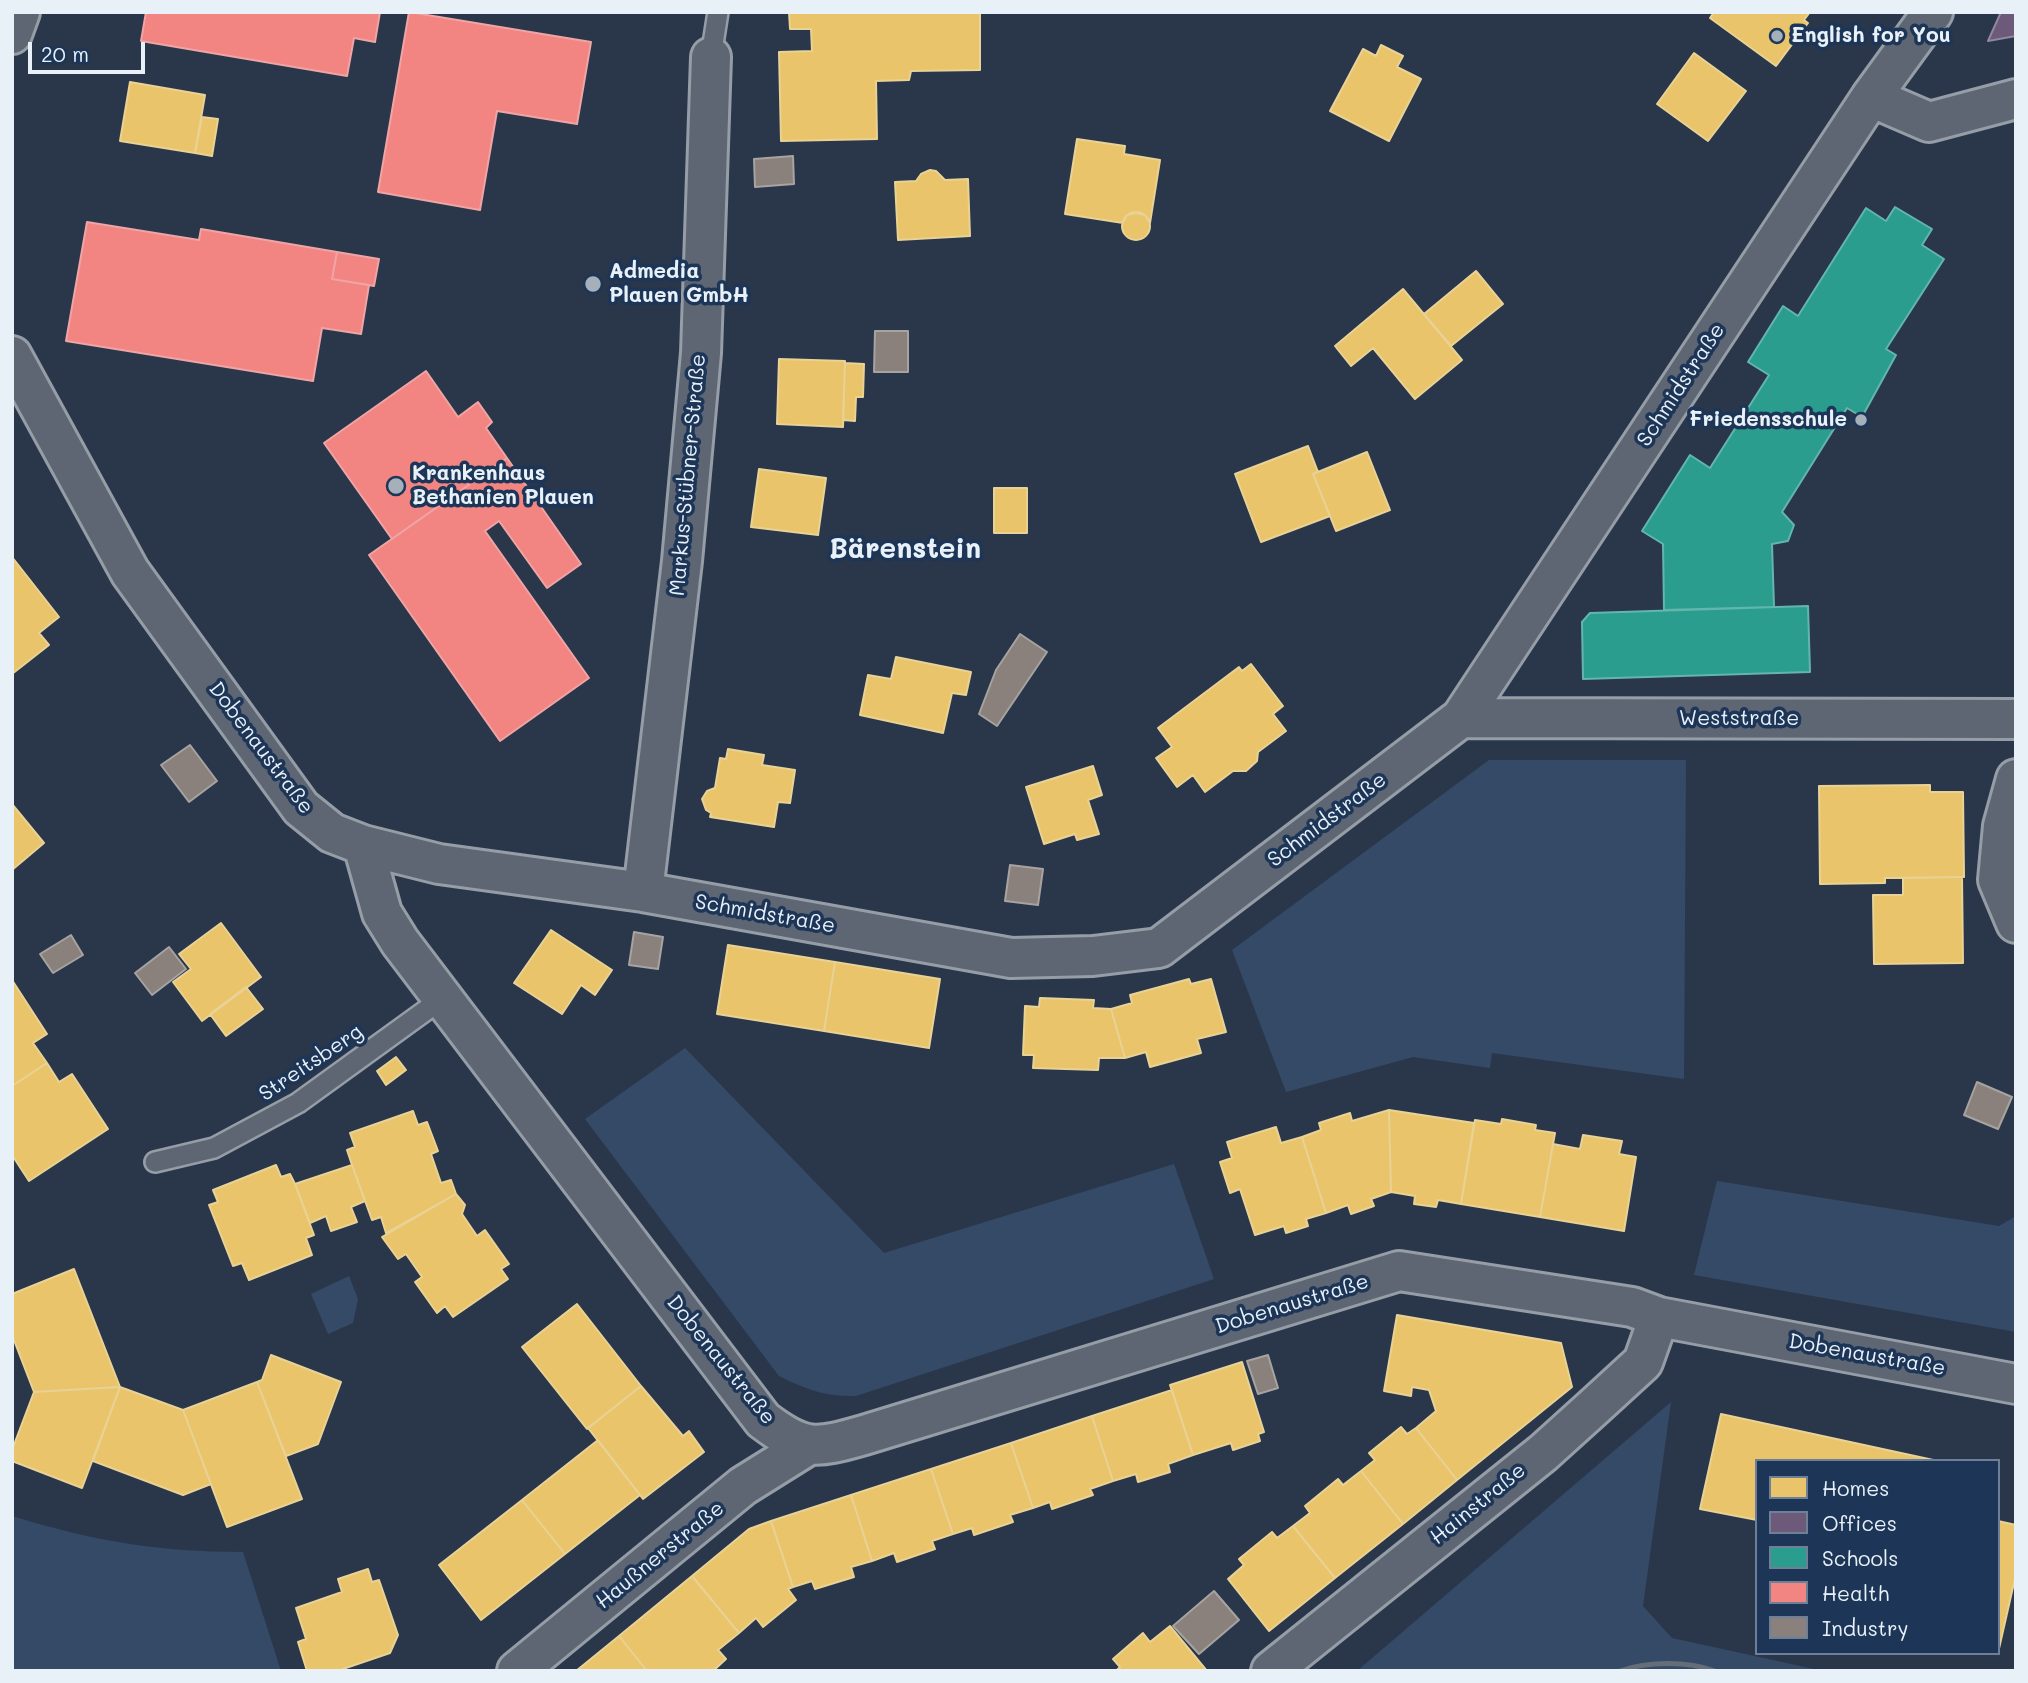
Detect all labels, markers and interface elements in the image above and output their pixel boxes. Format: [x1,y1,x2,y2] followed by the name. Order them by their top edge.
[1791,23,1951,49] place label: English for You
[32,28,149,72] scale bar
[1769,28,1785,44] marker: English for You
[41,40,89,67] text: 20 m
[609,259,749,309] place label: Admedia Plauen GmbH
[583,274,603,294] marker: Admedia Plauen GmbH
[1632,319,1730,451] street label: Schmidstraße
[665,353,711,597] street label: Markus-Stübner-Straße
[1689,407,1847,433] place label: Friedensschule
[1853,412,1869,428] marker: Friedensschule
[412,461,594,511] place label: Krankenhaus Bethanien Plauen
[386,476,406,496] marker: Krankenhaus Bethanien Plauen
[829,532,981,566] district label: Bärenstein
[203,677,319,819] street label: Dobenaustraße
[1679,706,1799,732] street label: Weststraße
[1263,767,1391,873] street label: Schmidstraße
[693,889,837,939] street label: Schmidstraße
[254,1019,368,1107] street label: Streitsberg
[1212,1269,1372,1339] street label: Dobenaustraße
[661,1290,781,1430] street label: Dobenaustraße
[1787,1329,1947,1381] street label: Dobenaustraße
[1425,1458,1531,1550] street label: Hainstraße
[1755,1459,2000,1655] legend
[1822,1474,1889,1501] text: Homes
[591,1496,729,1614] street label: Haußnerstraße
[1822,1509,1897,1536] text: Offices
[1822,1544,1898,1571] text: Schools
[1822,1579,1889,1606] text: Health
[1822,1614,1909,1641] text: Industry

